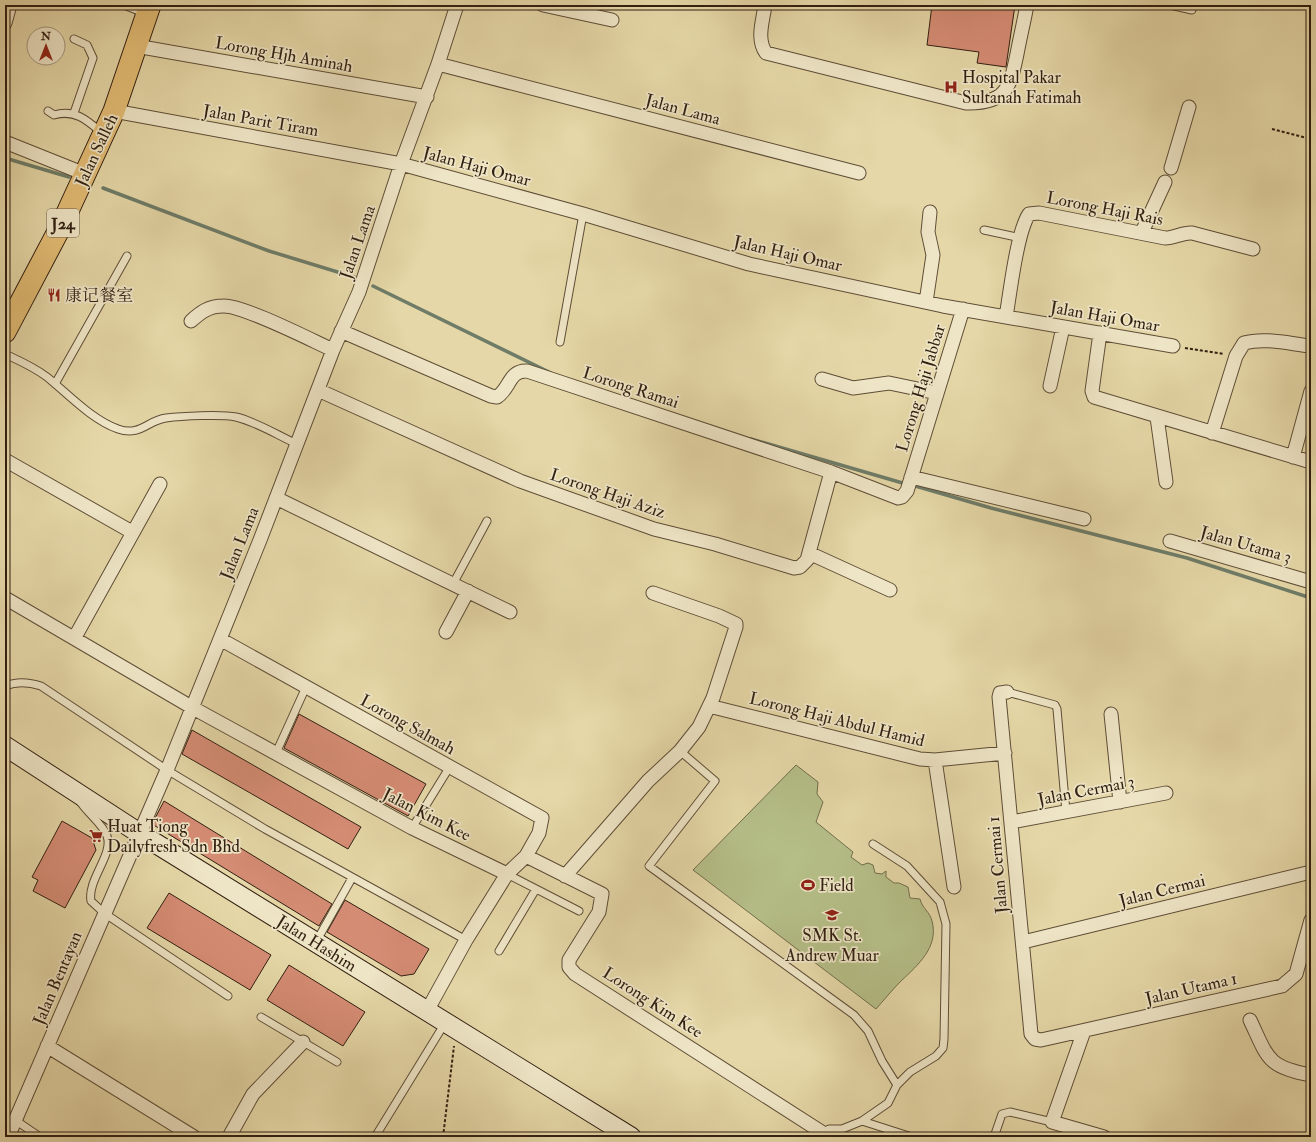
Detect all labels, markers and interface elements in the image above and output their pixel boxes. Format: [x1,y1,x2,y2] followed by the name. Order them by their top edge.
[26,26,66,66] north arrow
[40,30,52,43] text: N
[214,32,354,77] street label: Lorong Hjh Aminah
[962,67,1082,108] place label: Hospital Pakar Sultanah Fatimah
[943,79,959,95] hospital icon: Hospital Pakar Sultanah Fatimah
[642,89,724,131] street label: Jalan Lama
[200,100,320,142] street label: Jalan Parit Tiram
[70,110,123,191] street label: Jalan Salleh
[420,142,534,192] street label: Jalan Haji Omar
[1045,187,1165,230] street label: Lorong Haji Rais
[335,202,381,283] street label: Jalan Lama
[47,209,79,237] road number: J24
[730,231,845,277] street label: Jalan Haji Omar
[65,285,133,306] place label: 康记餐室
[46,287,62,303] restaurant icon: 康记餐室
[1048,296,1162,338] street label: Jalan Haji Omar
[891,321,951,455] street label: Lorong Haji Jabbar
[580,362,682,413] street label: Lorong Ramai
[547,464,668,523] street label: Lorong Haji Aziz
[215,503,265,584] street label: Jalan Lama
[1197,521,1294,568] street label: Jalan Utama 3
[747,688,927,752] street label: Lorong Haji Abdul Hamid
[356,690,459,759] street label: Lorong Salmah
[1035,771,1136,811] street label: Jalan Cermai 3
[378,783,474,847] street label: Jalan Kim Kee
[983,815,1013,915] street label: Jalan Cermai 1
[107,816,240,858] place label: Huat Tiong Dailyfresh Sdn Bhd
[88,828,104,844] supermarket icon: Huat Tiong Dailyfresh Sdn Bhd
[1116,870,1208,913] street label: Jalan Cermai
[819,875,854,896] place label: Field
[800,877,816,893] sports icon: Field
[824,907,840,923] school or university icon: SMK St. Andrew Muar
[271,910,361,977] street label: Jalan Hashim
[784,925,879,966] place label: SMK St. Andrew Muar
[28,928,88,1029] street label: Jalan Bentayan
[599,962,707,1042] street label: Lorong Kim Kee
[1142,968,1239,1010] street label: Jalan Utama 1

